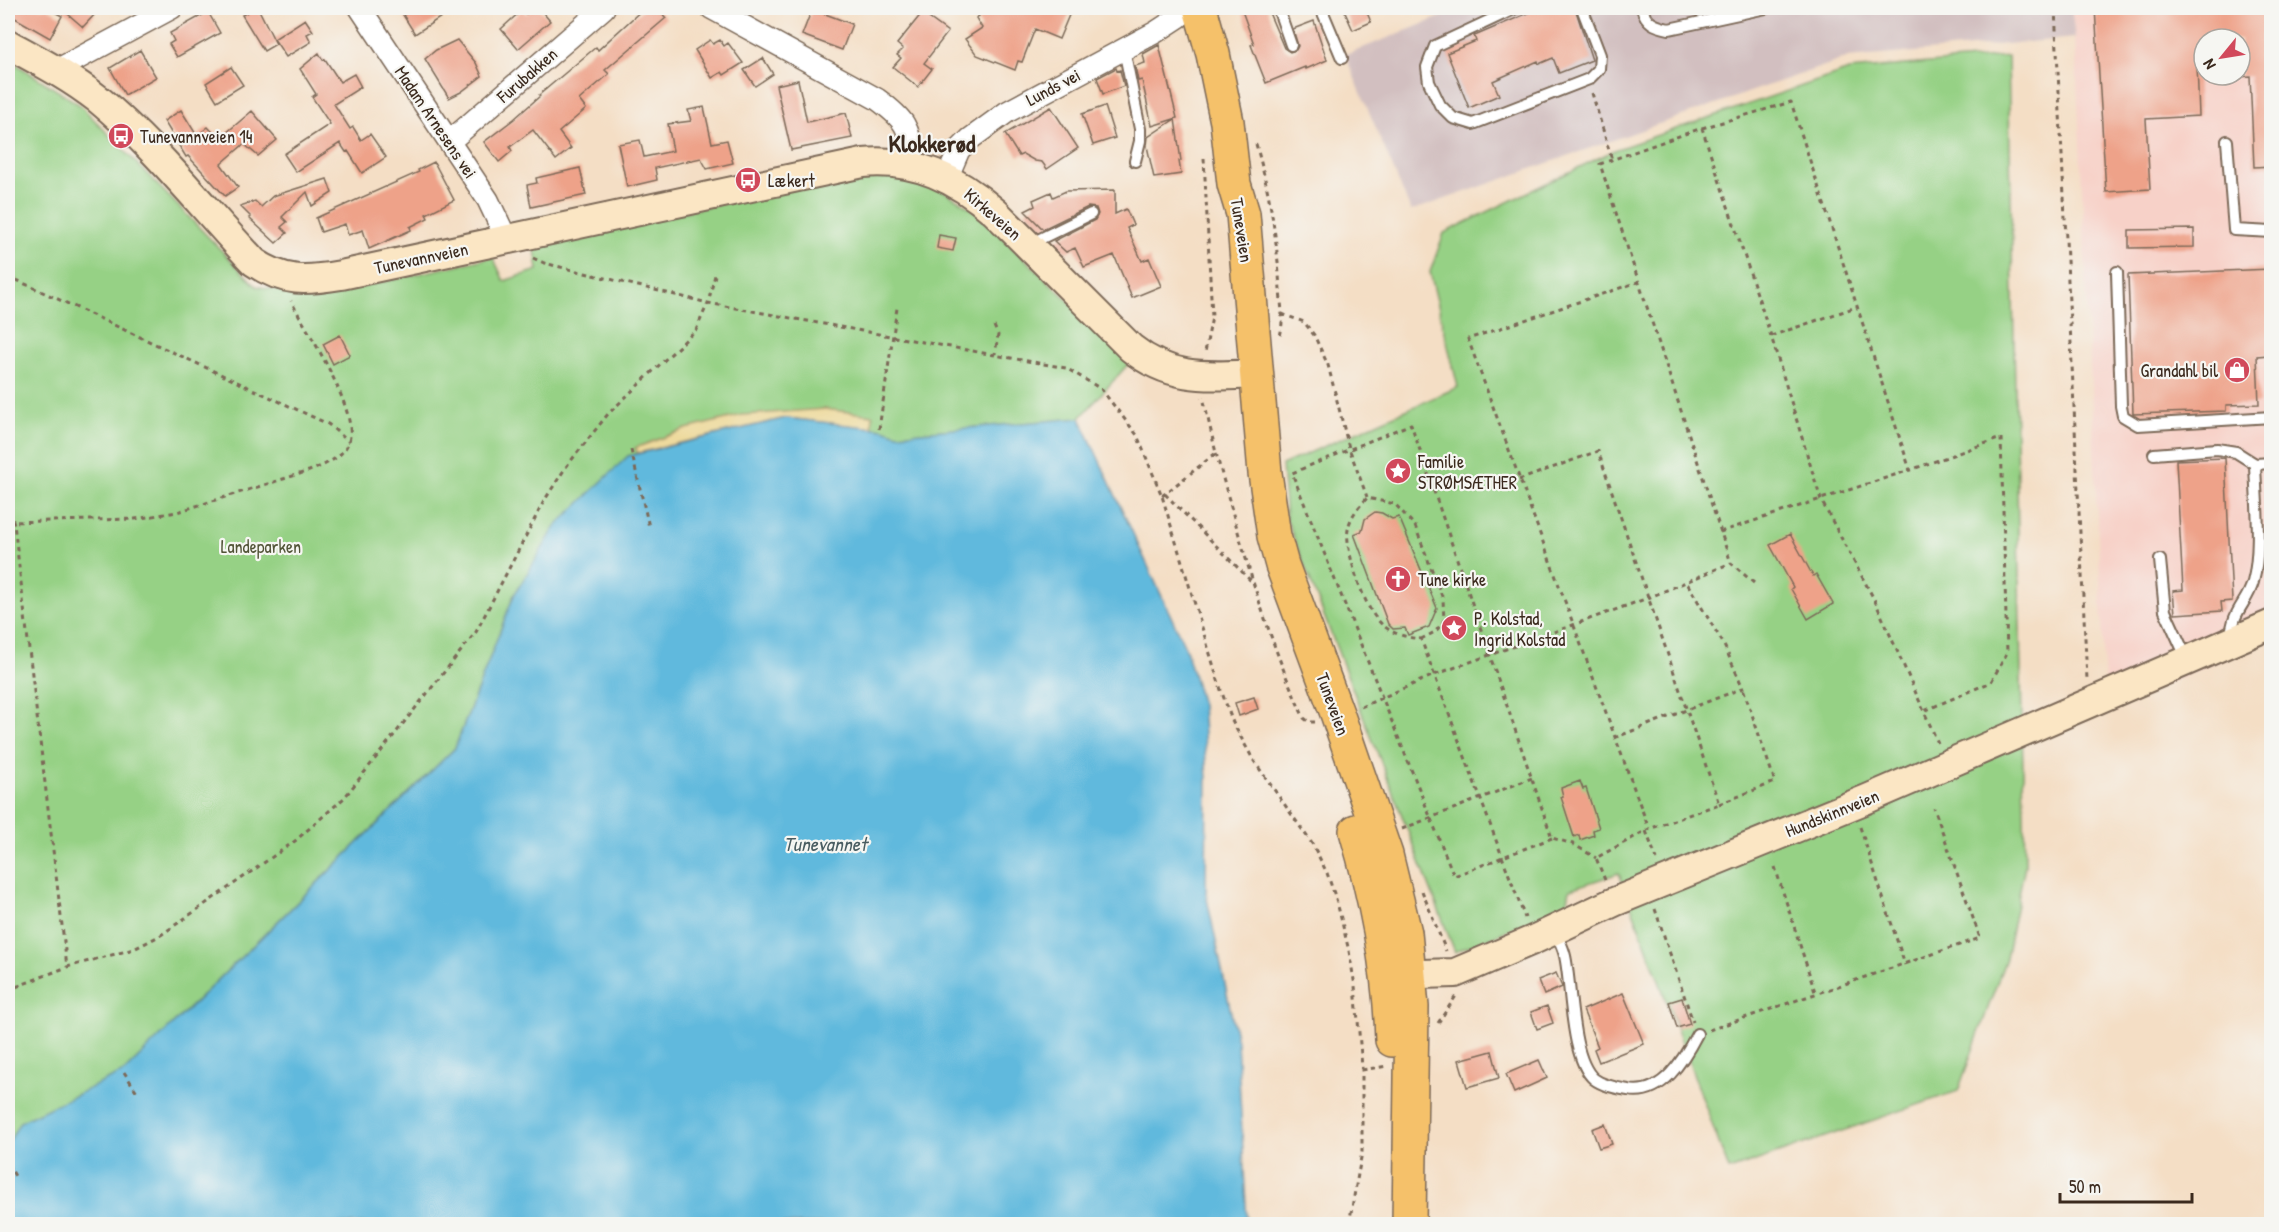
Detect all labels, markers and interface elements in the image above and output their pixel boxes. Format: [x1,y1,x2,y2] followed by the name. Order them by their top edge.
[2192,27,2252,87] north arrow
[491,42,563,109] street label: Furubakken
[2197,55,2221,74] text: N
[389,61,483,183] street label: Madam Arnesens vei
[1021,62,1085,112] street label: Lunds vei
[106,121,136,151] bus stop icon: Tunevannveien 14
[140,124,253,149] place label: Tunevannveien 14
[889,127,976,159] district label: Klokkerød
[733,165,763,195] bus stop icon: Lækert
[768,168,816,193] place label: Lækert
[959,182,1027,246] street label: Kirkeveien
[1225,196,1259,264] street label: Tuneveien
[372,236,470,280] street label: Tunevannveien
[2222,355,2252,385] shop icon: Grandahl bil
[2140,358,2218,383] place label: Grandahl bil
[1417,449,1517,495] place label: Familie STRØMSÆTHER
[1383,456,1413,486] place icon: Familie STRØMSÆTHER
[221,534,301,559] park label: Landeparken
[1383,564,1413,594] church icon: Tune kirke
[1418,567,1486,592] place label: Tune kirke
[1474,606,1565,652] place label: P. Kolstad, Ingrid Kolstad
[1439,613,1469,643] place icon: P. Kolstad, Ingrid Kolstad
[1310,669,1356,739] street label: Tuneveien
[1781,783,1883,843] street label: Hundskinnveien
[783,830,870,857] water label: Tunevannet
[2060,1166,2192,1204] scale bar
[2069,1174,2101,1199] text: 50 m

